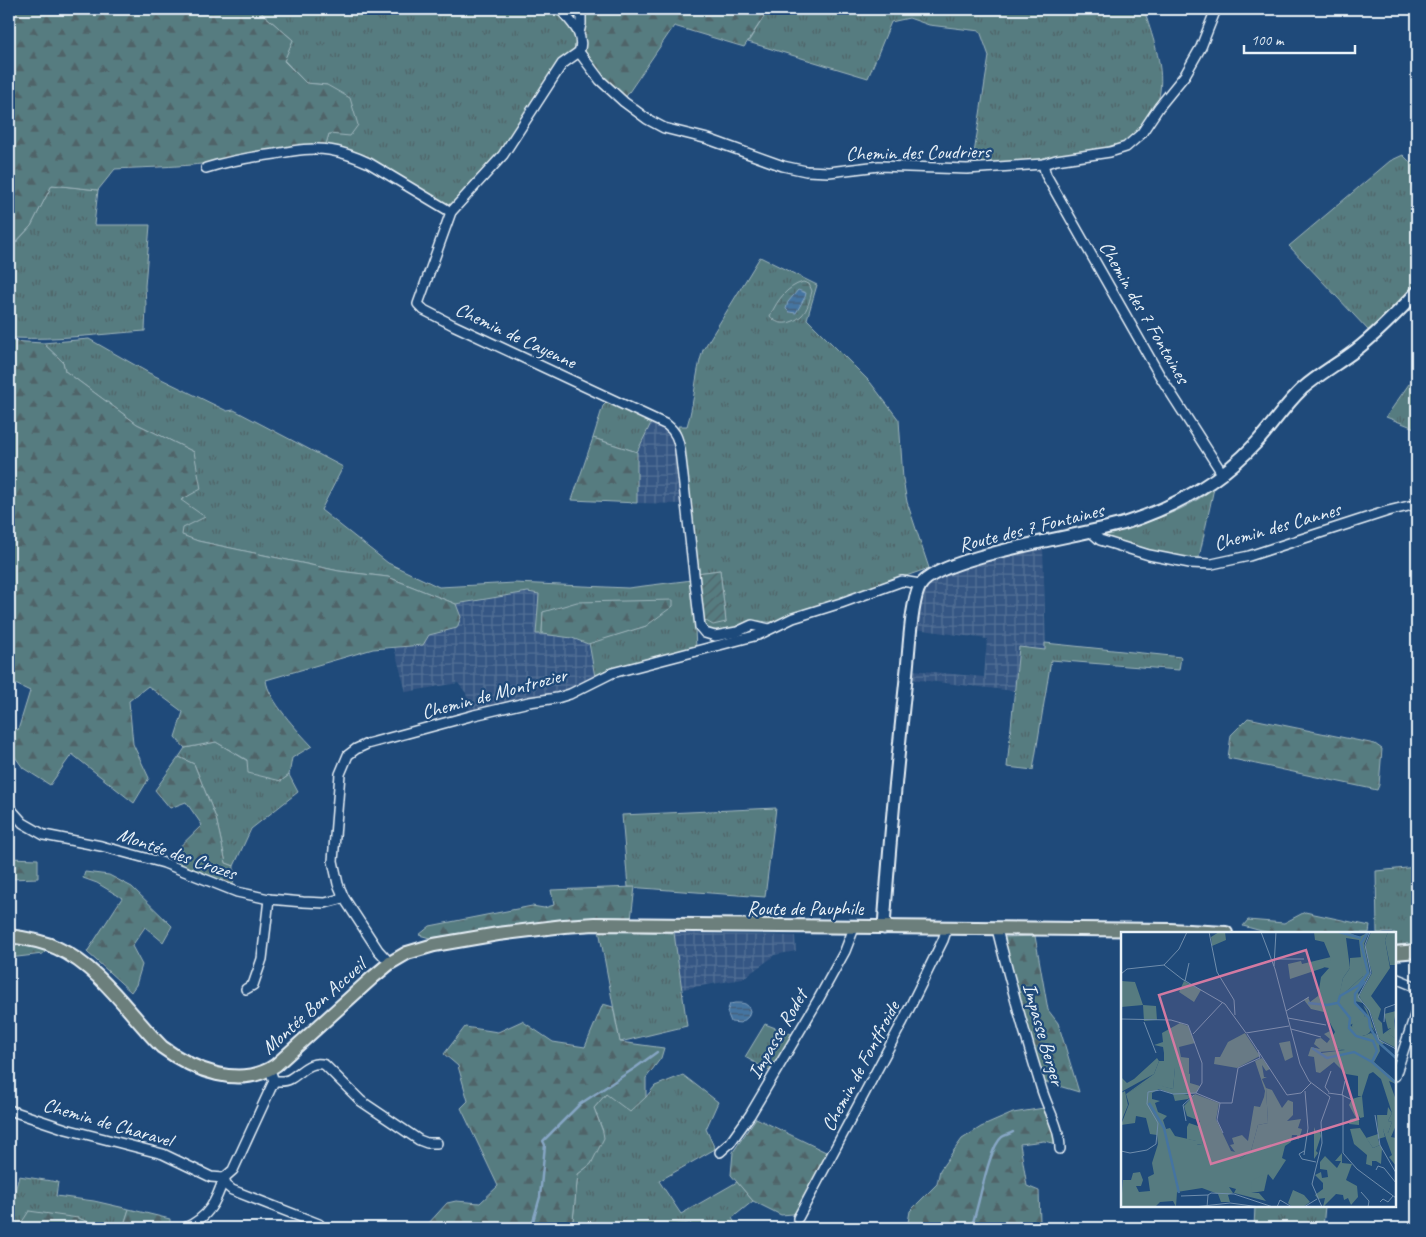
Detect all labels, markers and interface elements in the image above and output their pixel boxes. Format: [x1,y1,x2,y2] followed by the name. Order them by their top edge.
[1244,22,1355,54] scale bar
[1251,31,1285,50] text: 100 m
[846,139,993,166] street label: Chemin des Coudriers
[1094,237,1197,390] street label: Chemin des 7 Fontaines
[451,297,581,375] street label: Chemin de Cayenne
[1211,496,1345,556] street label: Chemin des Cannes
[956,497,1108,558] street label: Route des 7 Fontaines
[419,662,571,725] street label: Chemin de Montrozier
[114,821,242,886] street label: Montée des Crozes
[747,896,865,921] street label: Route de Pauphile
[1121,932,1396,1207] inset map
[256,951,373,1060] street label: Montée Bon Accueil
[1017,980,1071,1090] street label: Impasse Berger
[742,982,815,1083] street label: Impasse Rodet
[816,996,906,1136] street label: Chemin de Fontfroide
[40,1092,179,1154] street label: Chemin de Charavel

